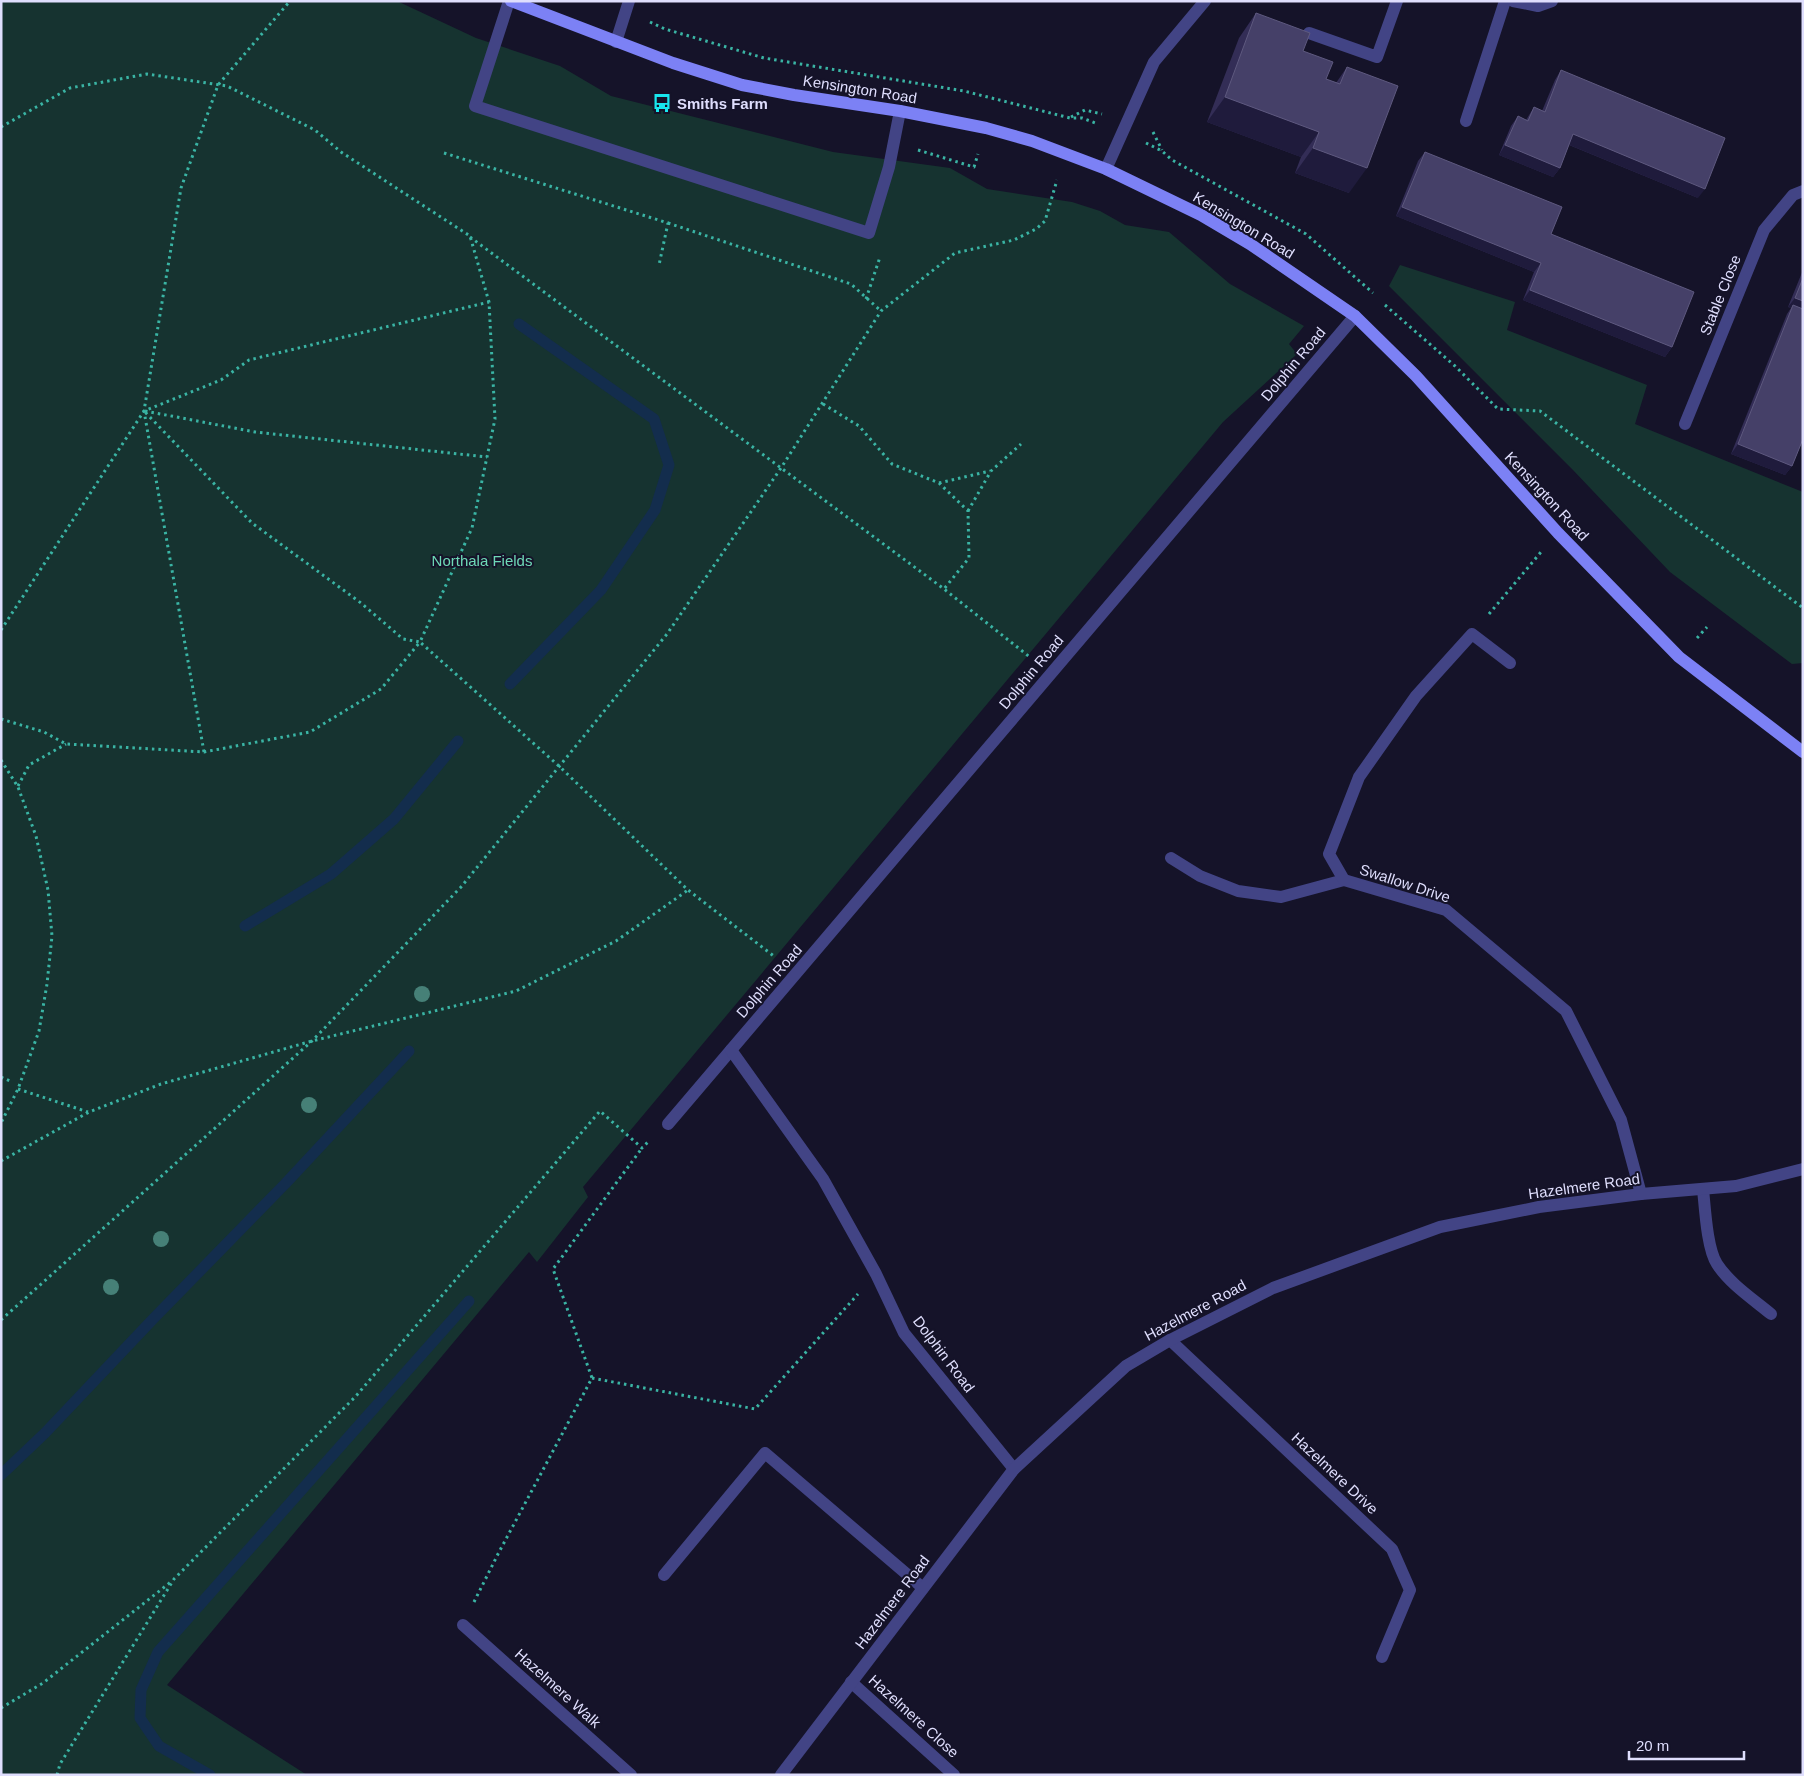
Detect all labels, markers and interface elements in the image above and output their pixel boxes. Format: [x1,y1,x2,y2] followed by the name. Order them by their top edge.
[802,72,918,106] street label: Kensington Road
[651,92,673,114] bus stop icon: Smiths Farm
[677,95,768,112] place label: Smiths Farm
[1190,188,1298,262] street label: Kensington Road
[1696,252,1744,338] street label: Stable Close
[1257,324,1329,404] street label: Dolphin Road
[1502,448,1592,544] street label: Kensington Road
[432,552,532,569] park label: Northala Fields
[995,632,1067,712] street label: Dolphin Road
[1358,860,1452,906] street label: Swallow Drive
[733,941,805,1021] street label: Dolphin Road
[1527,1170,1641,1202] street label: Hazelmere Road
[1141,1276,1249,1344] street label: Hazelmere Road
[910,1313,978,1395] street label: Dolphin Road
[1288,1429,1382,1517] street label: Hazelmere Drive
[851,1552,933,1652] street label: Hazelmere Road
[512,1645,605,1731] street label: Hazelmere Walk
[866,1671,962,1761] street label: Hazelmere Close
[1629,1728,1744,1760] scale bar
[1636,1737,1669,1754] text: 20 m

